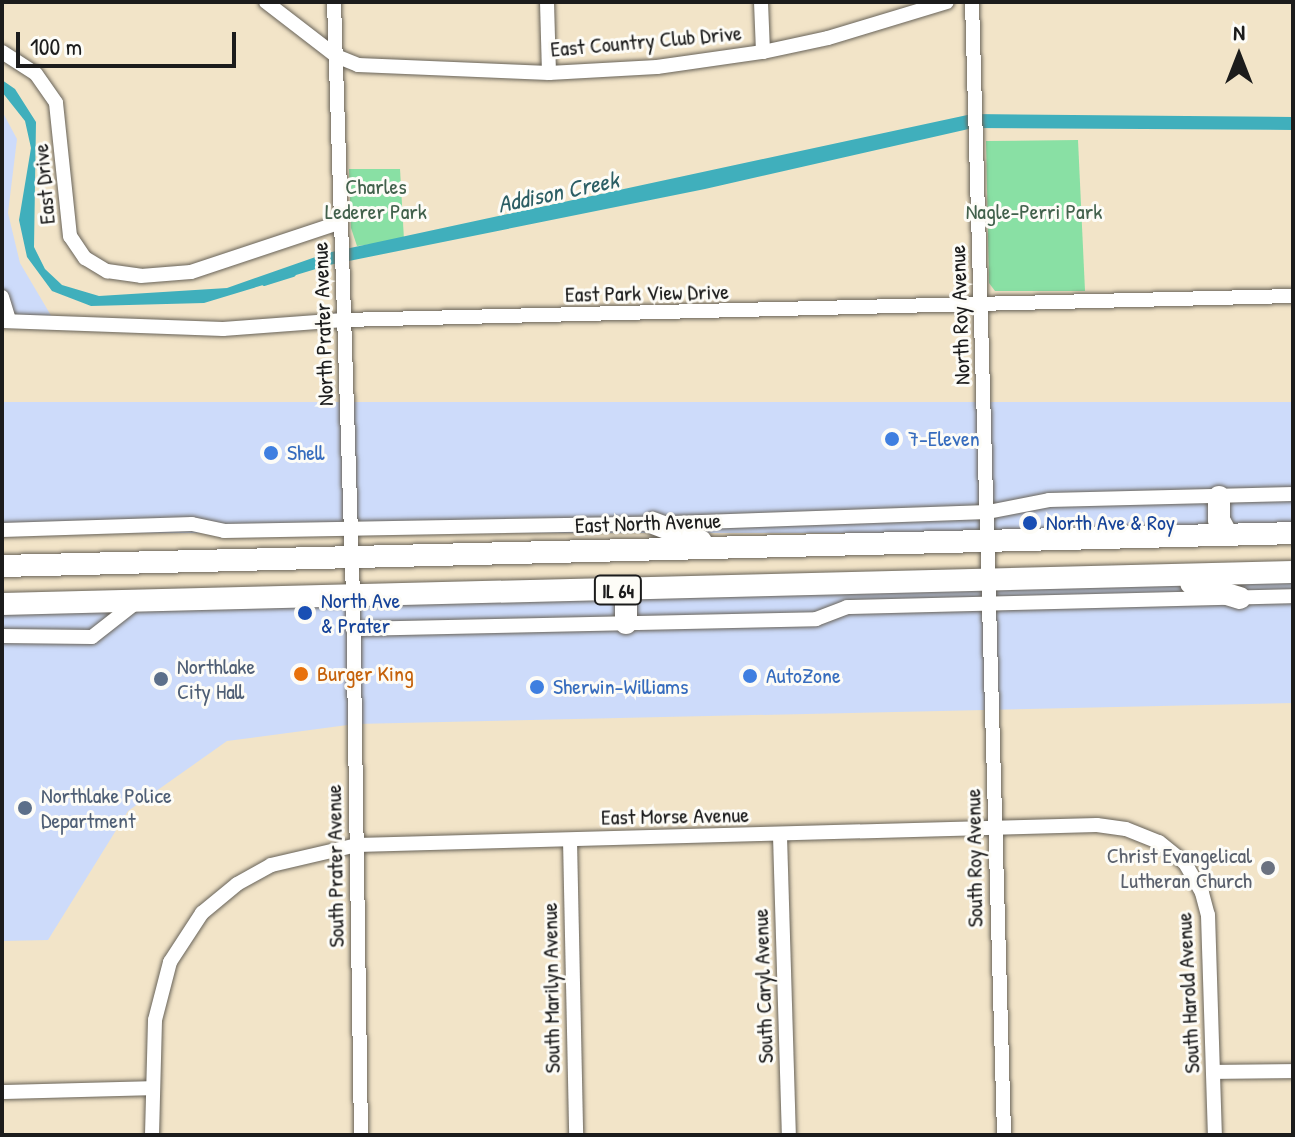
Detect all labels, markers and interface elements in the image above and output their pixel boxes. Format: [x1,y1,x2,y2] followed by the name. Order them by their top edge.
[20,16,240,66] scale bar
[1199,16,1279,96] north arrow
[1233,17,1245,47] text: N
[549,19,743,63] street label: East Country Club Drive
[30,30,82,62] text: 100 m
[27,143,61,225] street label: East Drive
[495,165,621,219] water label: Addison Creek
[325,173,427,224] park label: Charles Lederer Park
[966,199,1102,225] park label: Nagle-Perri Park
[307,241,339,407] street label: North Prater Avenue
[944,245,976,385] street label: North Roy Avenue
[565,278,729,308] street label: East Park View Drive
[908,426,980,452] place label: 7-Eleven
[883,430,901,448] marker: 7-Eleven
[287,440,325,466] place label: Shell
[262,444,280,462] marker: Shell
[575,507,721,539] street label: East North Avenue
[1046,510,1175,536] place label: North Ave & Roy
[1021,514,1039,532] marker: North Ave & Roy
[592,574,644,606] road number: IL 64
[321,587,400,638] place label: North Ave & Prater
[296,604,314,622] marker: North Ave & Prater
[177,653,255,704] place label: Northlake City Hall
[317,661,414,687] place label: Burger King
[766,663,841,689] place label: AutoZone
[292,665,310,683] marker: Burger King
[741,667,759,685] marker: AutoZone
[152,670,170,688] marker: Northlake City Hall
[553,674,688,700] place label: Sherwin-Williams
[528,678,546,696] marker: Sherwin-Williams
[41,782,172,834] place label: Northlake Police Department
[320,784,350,948] street label: South Prater Avenue
[960,788,988,928] street label: South Roy Avenue
[16,799,34,817] marker: Northlake Police Department
[601,802,749,830] street label: East Morse Avenue
[1107,842,1252,894] place label: Christ Evangelical Lutheran Church
[1259,859,1277,877] marker: Christ Evangelical Lutheran Church
[536,902,566,1074] street label: South Marilyn Avenue
[747,908,779,1064] street label: South Caryl Avenue
[1171,912,1205,1074] street label: South Harold Avenue

